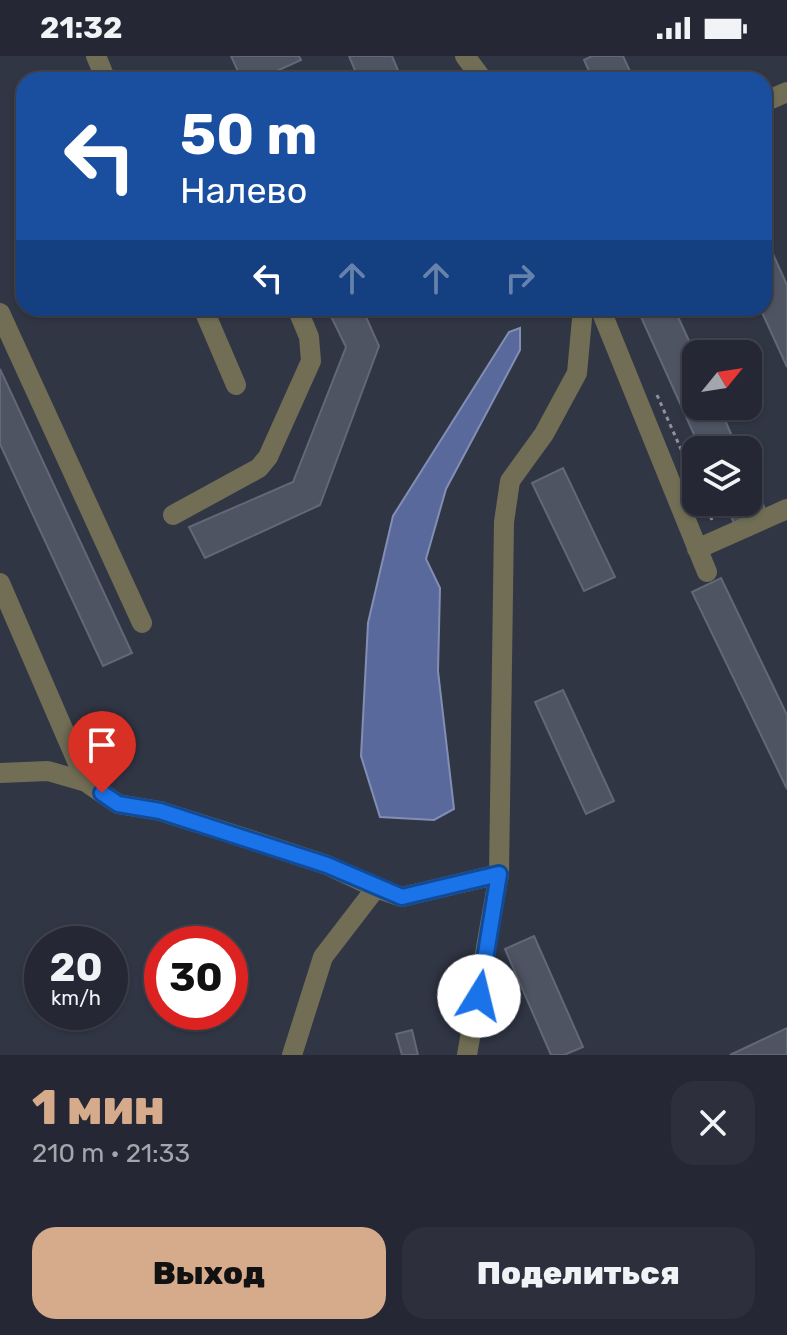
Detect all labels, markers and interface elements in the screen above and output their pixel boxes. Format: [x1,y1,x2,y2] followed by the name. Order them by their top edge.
[40,10,122,46] text: 21:32
[180,102,317,168] text: 50 m
[48,104,152,208] icon: left
[180,169,307,212] text: Налево
[246,256,290,300] icon: left
[330,256,374,300] icon: ahead
[414,256,458,300] icon: ahead
[498,256,542,300] icon: right
[682,340,762,420] north arrow
[682,340,762,516] map controls
[682,436,762,516] button: layers
[68,711,136,793] pin
[80,723,124,767] icon: arrive
[144,926,248,1030] speed limit sign: 30
[49,944,103,991] text: 20
[437,954,521,1038] position arrow
[51,986,101,1010] text: km/h
[32,1079,165,1136] text: 1 мин
[671,1081,755,1165] button: close
[32,1138,190,1169] text: 210 m · 21:33
[32,1227,386,1319] button: Выход
[402,1227,755,1319] button: Поделиться

